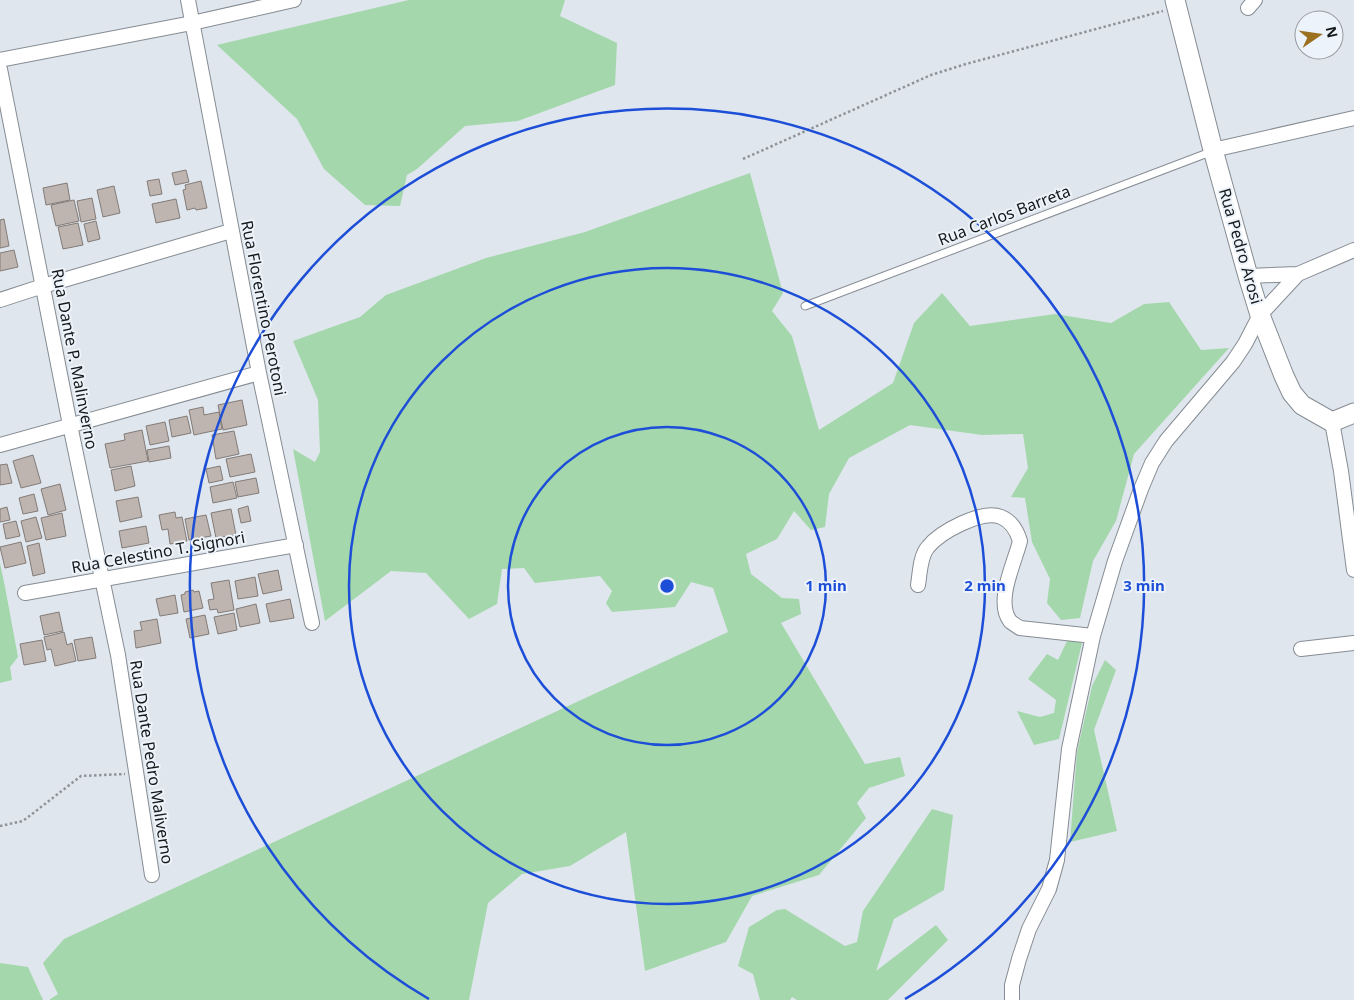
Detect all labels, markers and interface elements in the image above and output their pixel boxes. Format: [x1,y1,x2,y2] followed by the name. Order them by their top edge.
[1294,10,1344,60] north arrow
[1322,24,1343,40] text: N
[935,180,1073,250] street label: Rua Carlos Barreta
[1214,185,1268,307] street label: Rua Pedro Arosi
[236,218,292,398] street label: Rua Florentino Perotoni
[47,267,103,451] street label: Rua Dante P. Malinverno
[69,526,247,578] street label: Rua Celestino T. Signori
[805,575,847,595] text: 1 min
[964,575,1006,595] text: 2 min
[1123,575,1165,595] text: 3 min
[658,577,676,595] centre of rings
[125,658,179,866] street label: Rua Dante Pedro Maliverno

